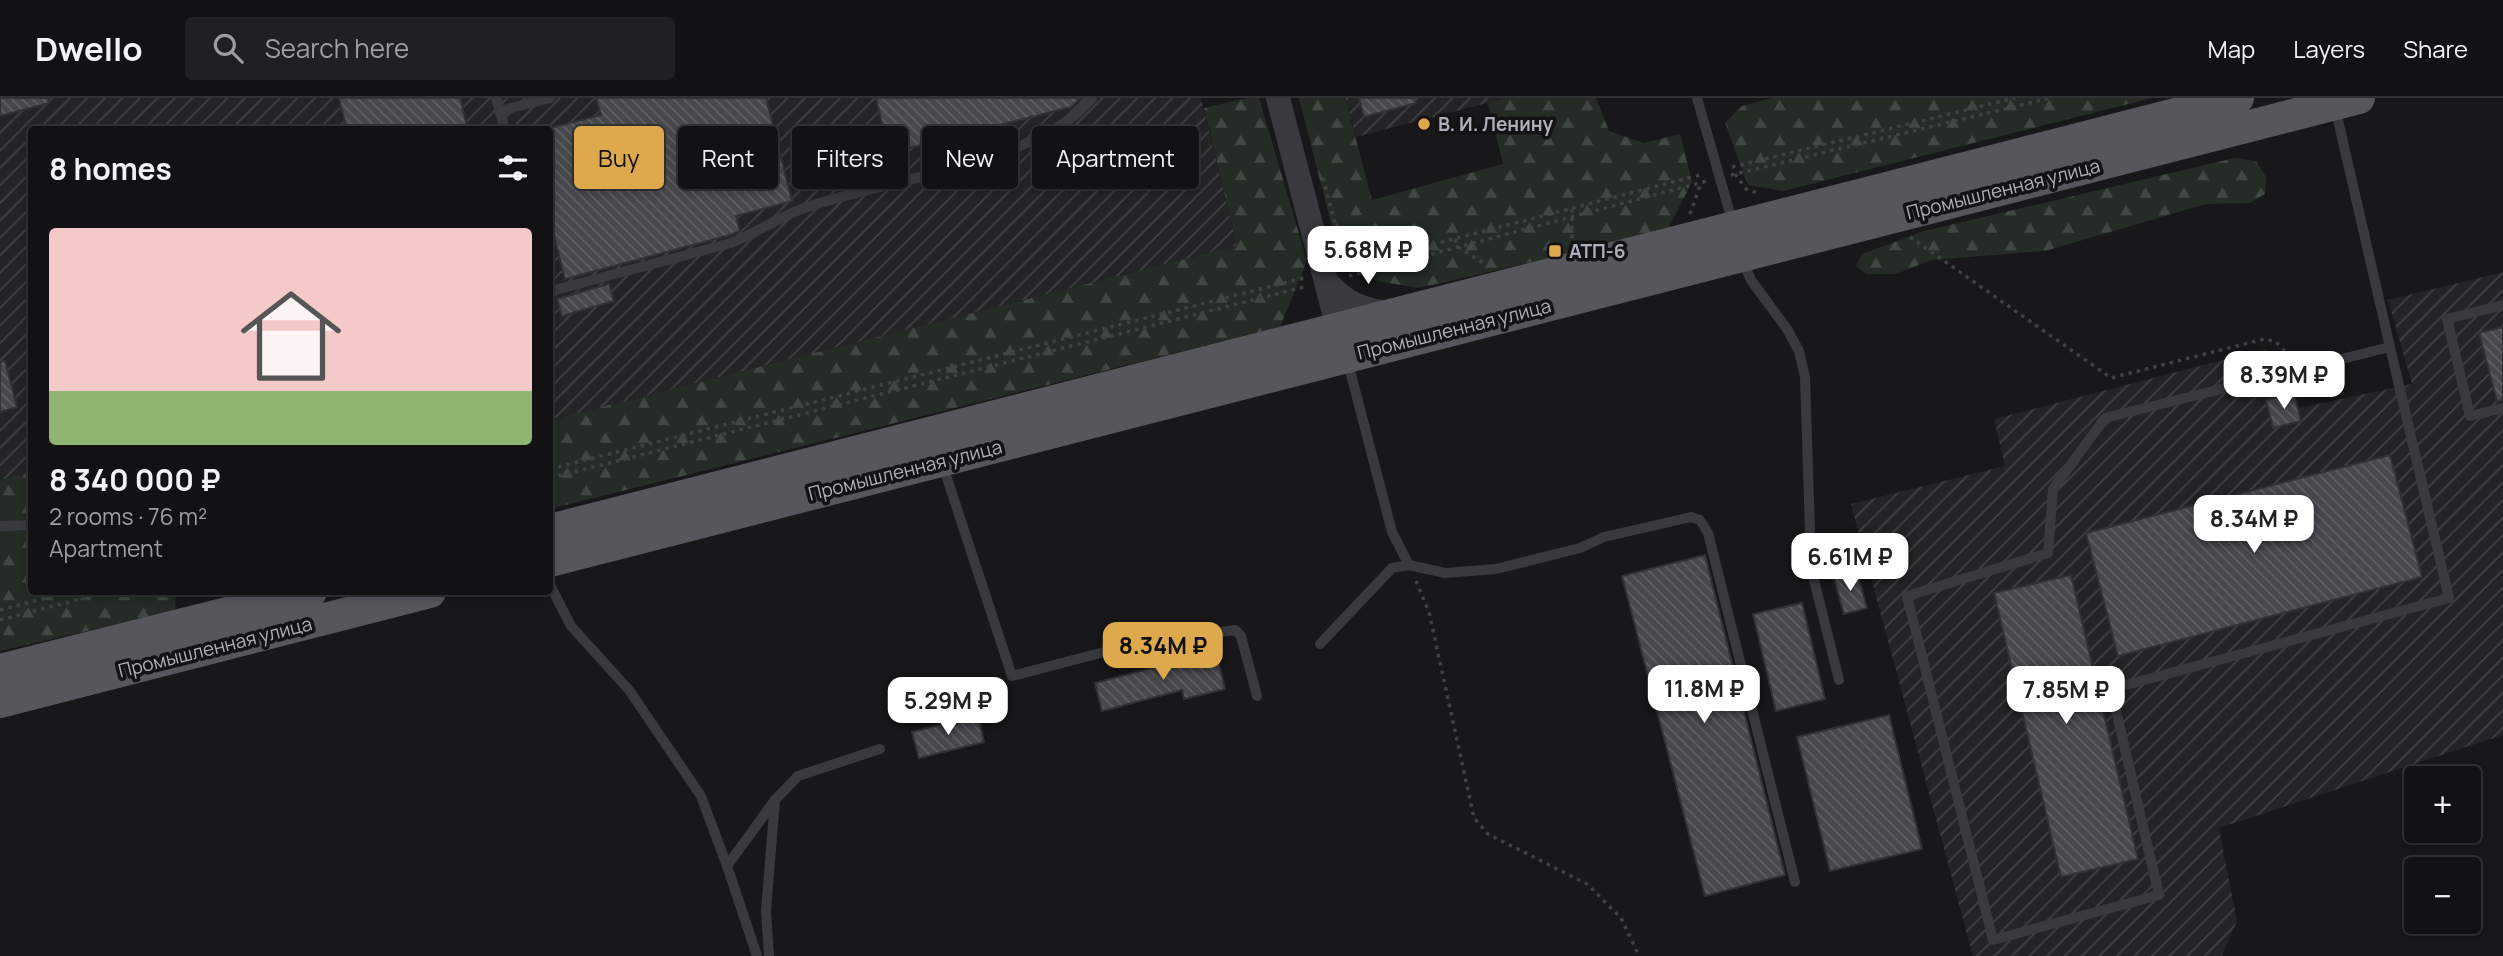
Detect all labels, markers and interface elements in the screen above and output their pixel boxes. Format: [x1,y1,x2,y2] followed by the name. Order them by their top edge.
[185,17,675,80] search box
[35,26,143,71] text: Dwello
[209,29,247,67] icon: search
[265,30,409,66] text: Search here
[2208,32,2255,65] text: Map
[2293,32,2365,65] text: Layers
[2403,32,2468,65] text: Share
[1438,111,1554,137] place label: В. И. Ленину
[1416,116,1432,132] marker: В. И. Ленину
[574,126,664,189] chip: Buy
[678,126,778,189] chip: Rent
[792,126,908,189] chip: Filters
[922,126,1018,189] chip: New
[1032,126,1199,189] chip: Apartment
[49,148,172,189] text: 8 homes
[494,149,532,187] icon: filters
[1903,152,2103,226] street label: Промышленная улица
[1303,226,1433,286] pin: 5.68M ₽
[1324,233,1412,265] text: 5.68M ₽
[1569,238,1626,264] place label: АТП-6
[1547,243,1563,259] marker: АТП-6
[228,273,354,399] icon: home
[1354,292,1554,366] street label: Промышленная улица
[2219,352,2349,411] pin: 8.39M ₽
[2240,358,2328,390] text: 8.39M ₽
[805,433,1005,507] street label: Промышленная улица
[49,459,221,500] text: 8 340 000 ₽
[2189,496,2319,555] pin: 8.34M ₽
[49,500,207,532] text: 2 rooms · 76 m²
[2210,502,2298,534] text: 8.34M ₽
[49,532,163,564] text: Apartment
[1785,533,1915,593] pin: 6.61M ₽
[1807,540,1893,572] text: 6.61M ₽
[115,610,315,684] street label: Промышленная улица
[1098,622,1228,682] pin: 8.34M ₽
[1119,629,1207,661] text: 8.34M ₽
[1639,666,1769,725] pin: 11.8M ₽
[2001,666,2131,726] pin: 7.85M ₽
[1664,672,1744,704] text: 11.8M ₽
[2023,673,2109,705] text: 7.85M ₽
[883,678,1013,737] pin: 5.29M ₽
[904,684,992,716] text: 5.29M ₽
[2404,766,2481,934] map controls
[2404,766,2481,843] button: +
[2404,857,2481,934] button: −

